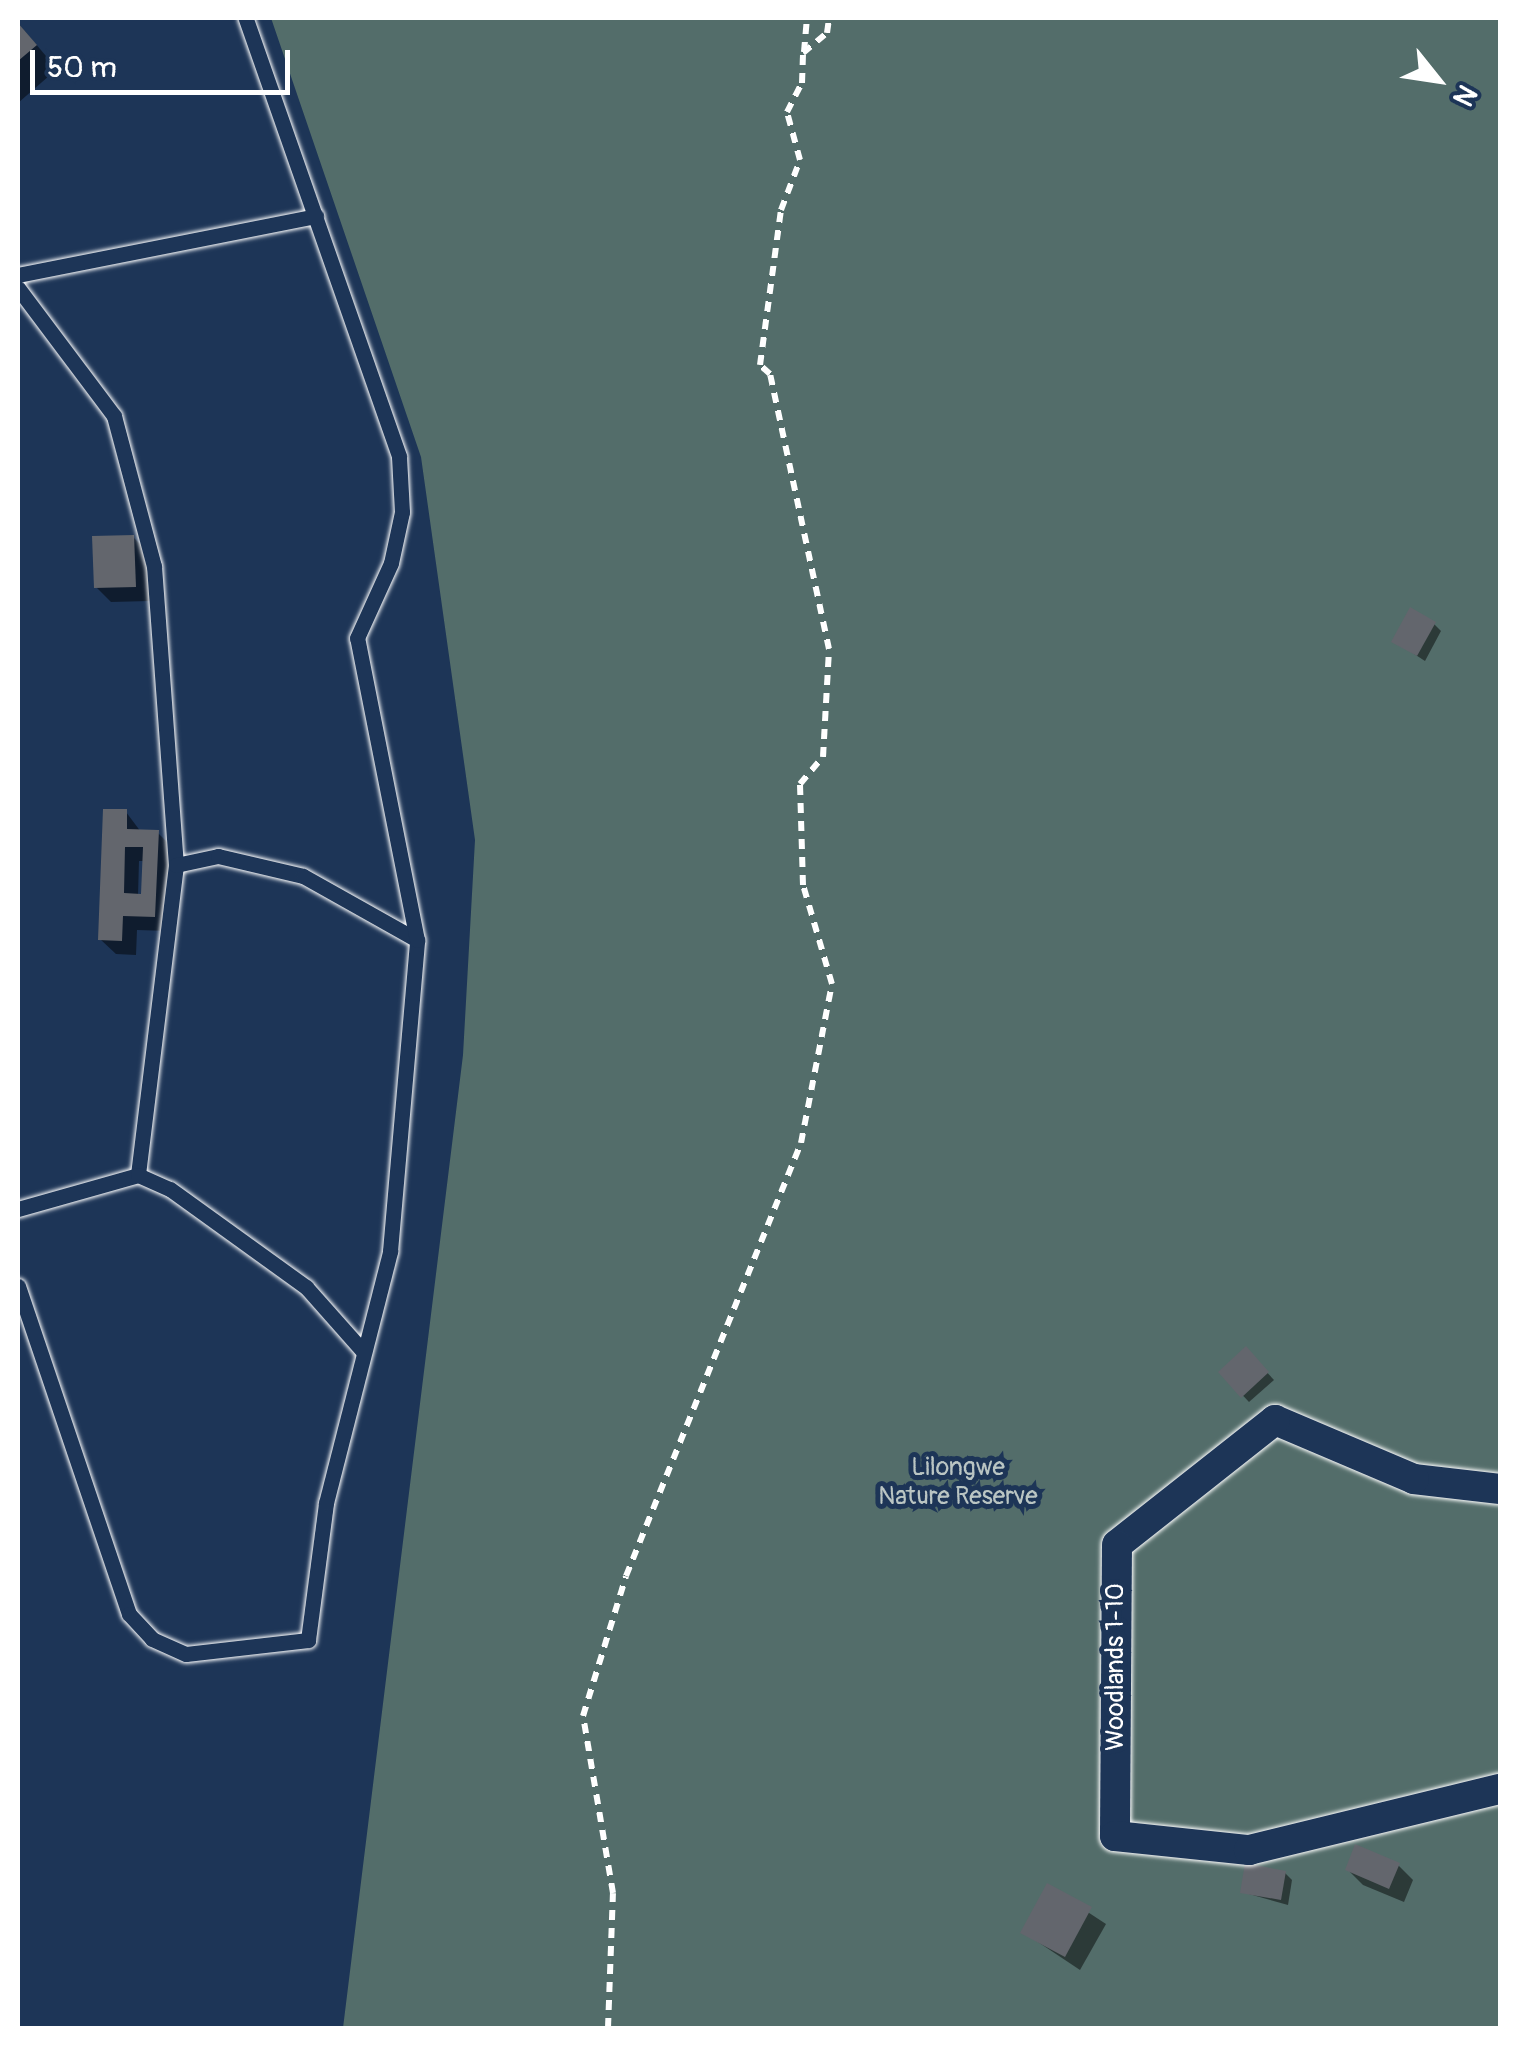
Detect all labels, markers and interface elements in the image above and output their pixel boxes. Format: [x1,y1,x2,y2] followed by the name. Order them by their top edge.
[35,30,295,92] scale bar
[1388,30,1488,130] north arrow
[47,49,117,86] text: 50 m
[1445,78,1484,112] text: N
[878,1454,1038,1513] park label: Lilongwe Nature Reserve
[1101,1583,1131,1751] street label: Woodlands 1-10

